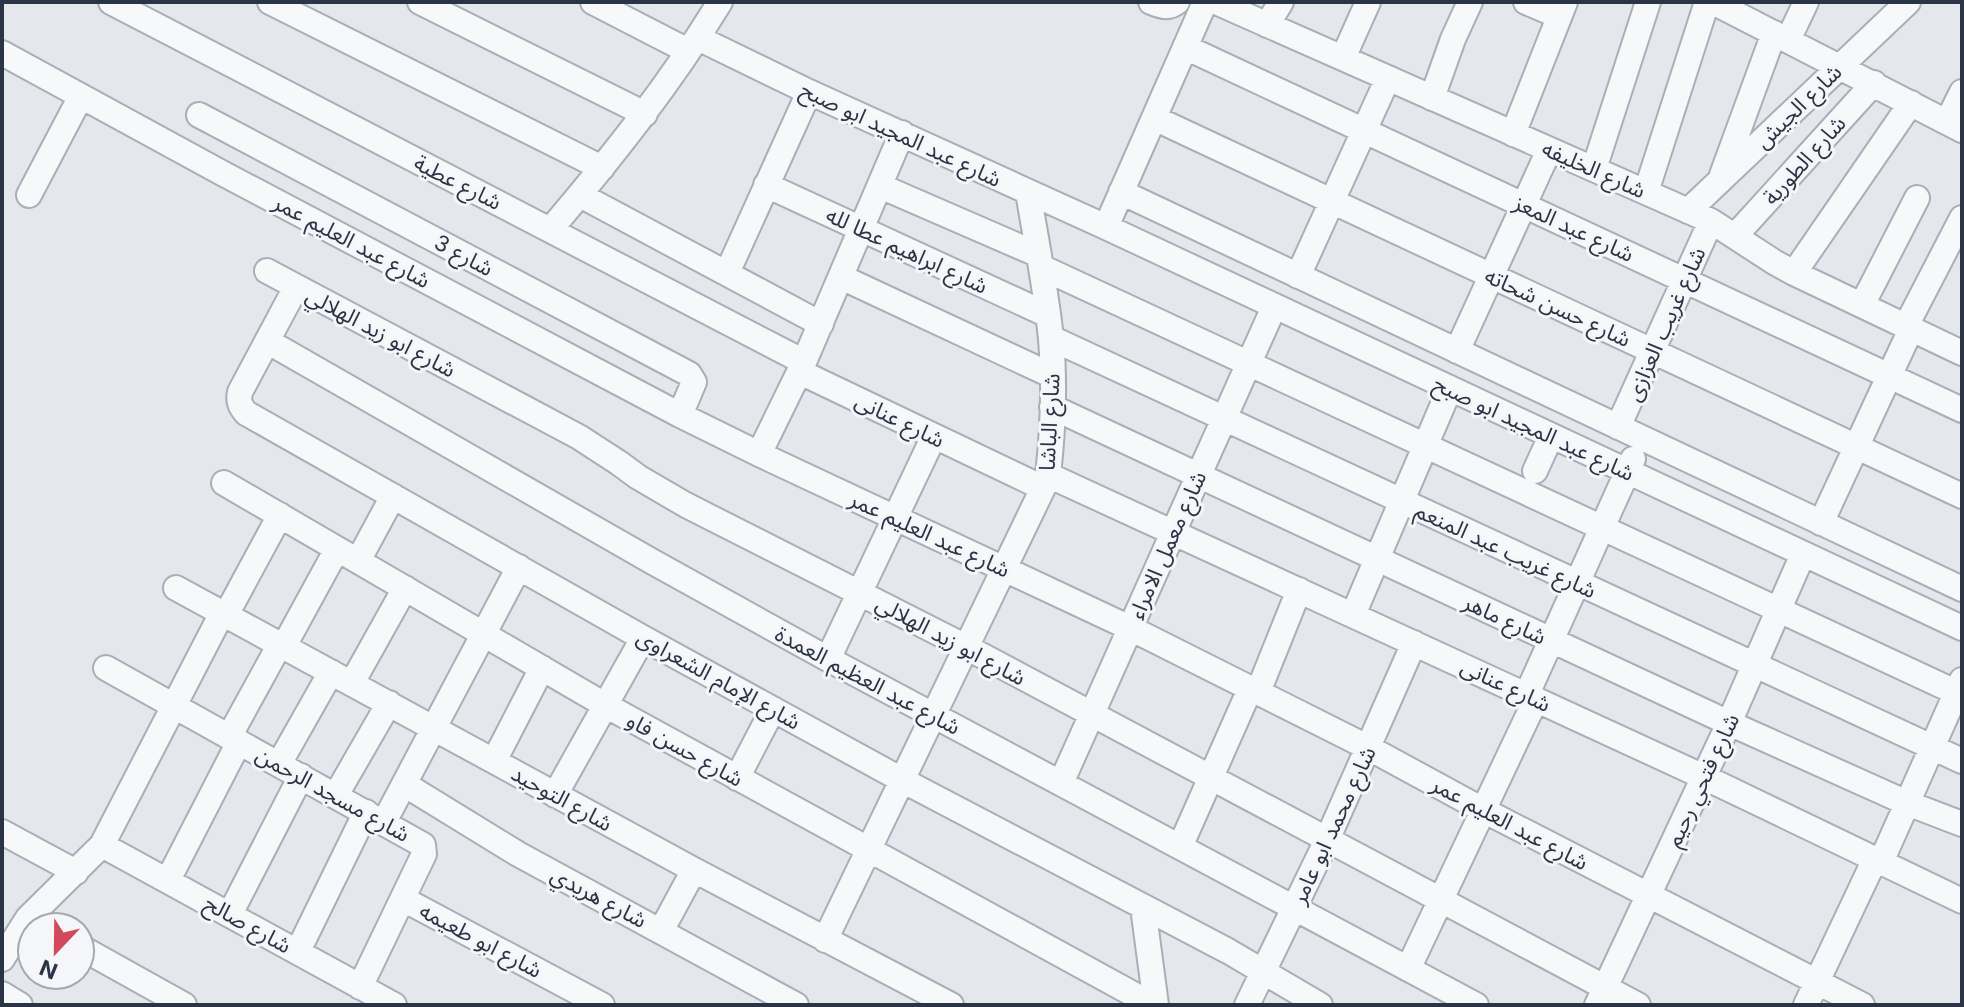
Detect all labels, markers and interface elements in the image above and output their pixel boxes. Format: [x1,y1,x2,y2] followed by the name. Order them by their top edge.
[1749,58,1849,156] street label: شارع الجيش
[795,76,1006,196] street label: شارع عبد المجيد ابو صبح
[1757,110,1854,213] street label: شارع الطورية
[1537,135,1650,207] street label: شارع الخليفه
[408,149,506,219] street label: شارع عطية
[266,188,435,297] street label: شارع عبد العليم عمر
[1507,188,1638,271] street label: شارع عبد المعز
[820,201,992,302] street label: شارع ابراهيم عطا لله
[428,229,498,285] street label: شارع 3
[1619,243,1714,407] street label: شارع غريب العزازى
[1479,262,1635,356] street label: شارع حسن شحاته
[300,282,460,386] street label: شارع ابو زيد الهلالي
[1428,370,1639,490] street label: شارع عبد المجيد ابو صبح
[1033,373,1069,472] street label: شارع الباشا
[849,387,949,456] street label: شارع عنانى
[1123,467,1215,625] street label: شارع معمل الامراء
[843,485,1014,586] street label: شارع عبد العليم عمر
[1410,497,1601,607] street label: شارع غريب عبد المنعم
[1457,588,1551,653] street label: شارع ماهر
[870,590,1030,694] street label: شارع ابو زيد الهلالي
[769,620,965,743] street label: شارع عبد العظيم العمدة
[631,623,805,738] street label: شارع الإمام الشعراوى
[1455,653,1555,721] street label: شارع عنانى
[620,706,748,795] street label: شارع حسن فاو
[1660,709,1748,853] street label: شارع فتحي رحيم
[250,741,414,851] street label: شارع مسجد الرحمن
[1285,742,1384,910] street label: شارع محمد ابو عامر
[505,760,617,840] street label: شارع التوحيد
[1424,770,1593,879] street label: شارع عبد العليم عمر
[545,861,651,937] street label: شارع هريدي
[198,890,296,962] street label: شارع صالح
[414,897,547,987] street label: شارع ابو طعيمه
[16,911,96,991] north arrow
[36,954,61,985] text: N

